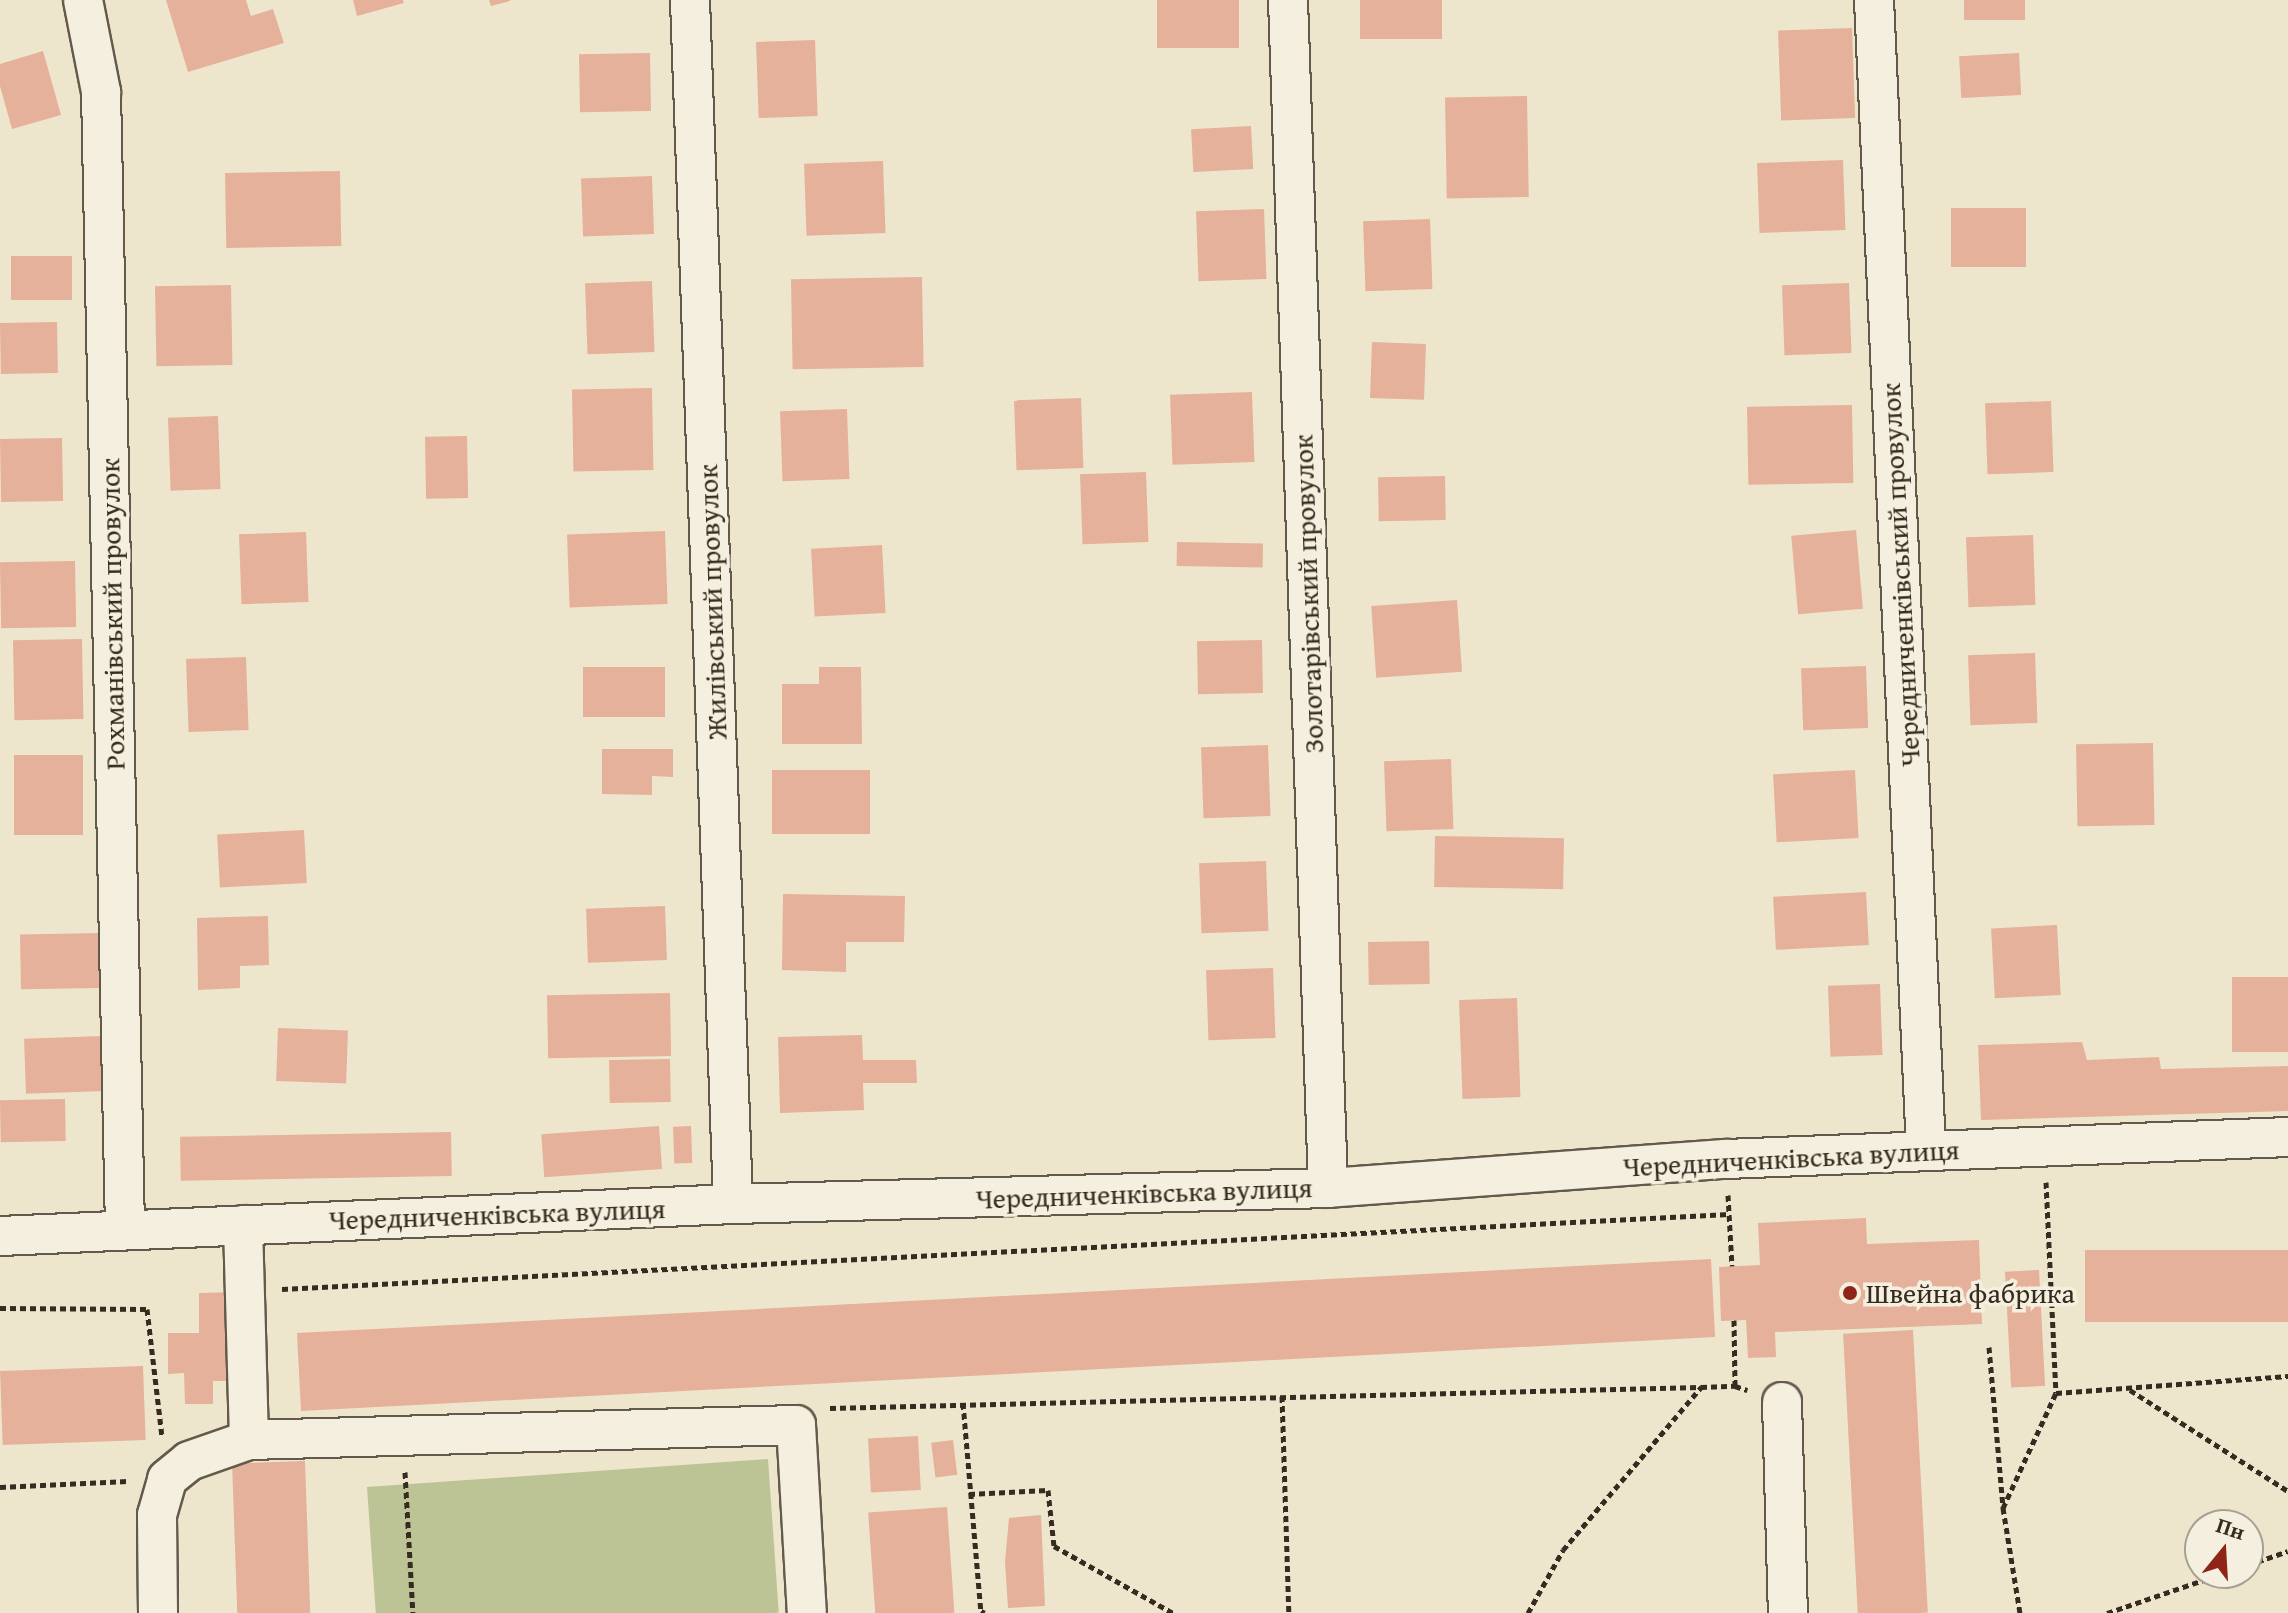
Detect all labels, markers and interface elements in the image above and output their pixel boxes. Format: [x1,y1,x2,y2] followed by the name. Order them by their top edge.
[1873,382,1927,768] street label: Чередниченківський провулок
[1286,434,1330,754] street label: Золотарівський провулок
[92,458,132,770] street label: Рохманівський провулок
[690,464,734,740] street label: Жилівський провулок
[1622,1132,1960,1184] street label: Чередниченківська вулиця
[975,1170,1313,1216] street label: Чередниченківська вулиця
[328,1191,666,1237] street label: Чередниченківська вулиця
[1866,1276,2075,1310] place label: Швейна фабрика
[1841,1284,1859,1302] marker: Швейна фабрика
[2212,1508,2249,1548] text: Пн
[2184,1509,2264,1589] north arrow

